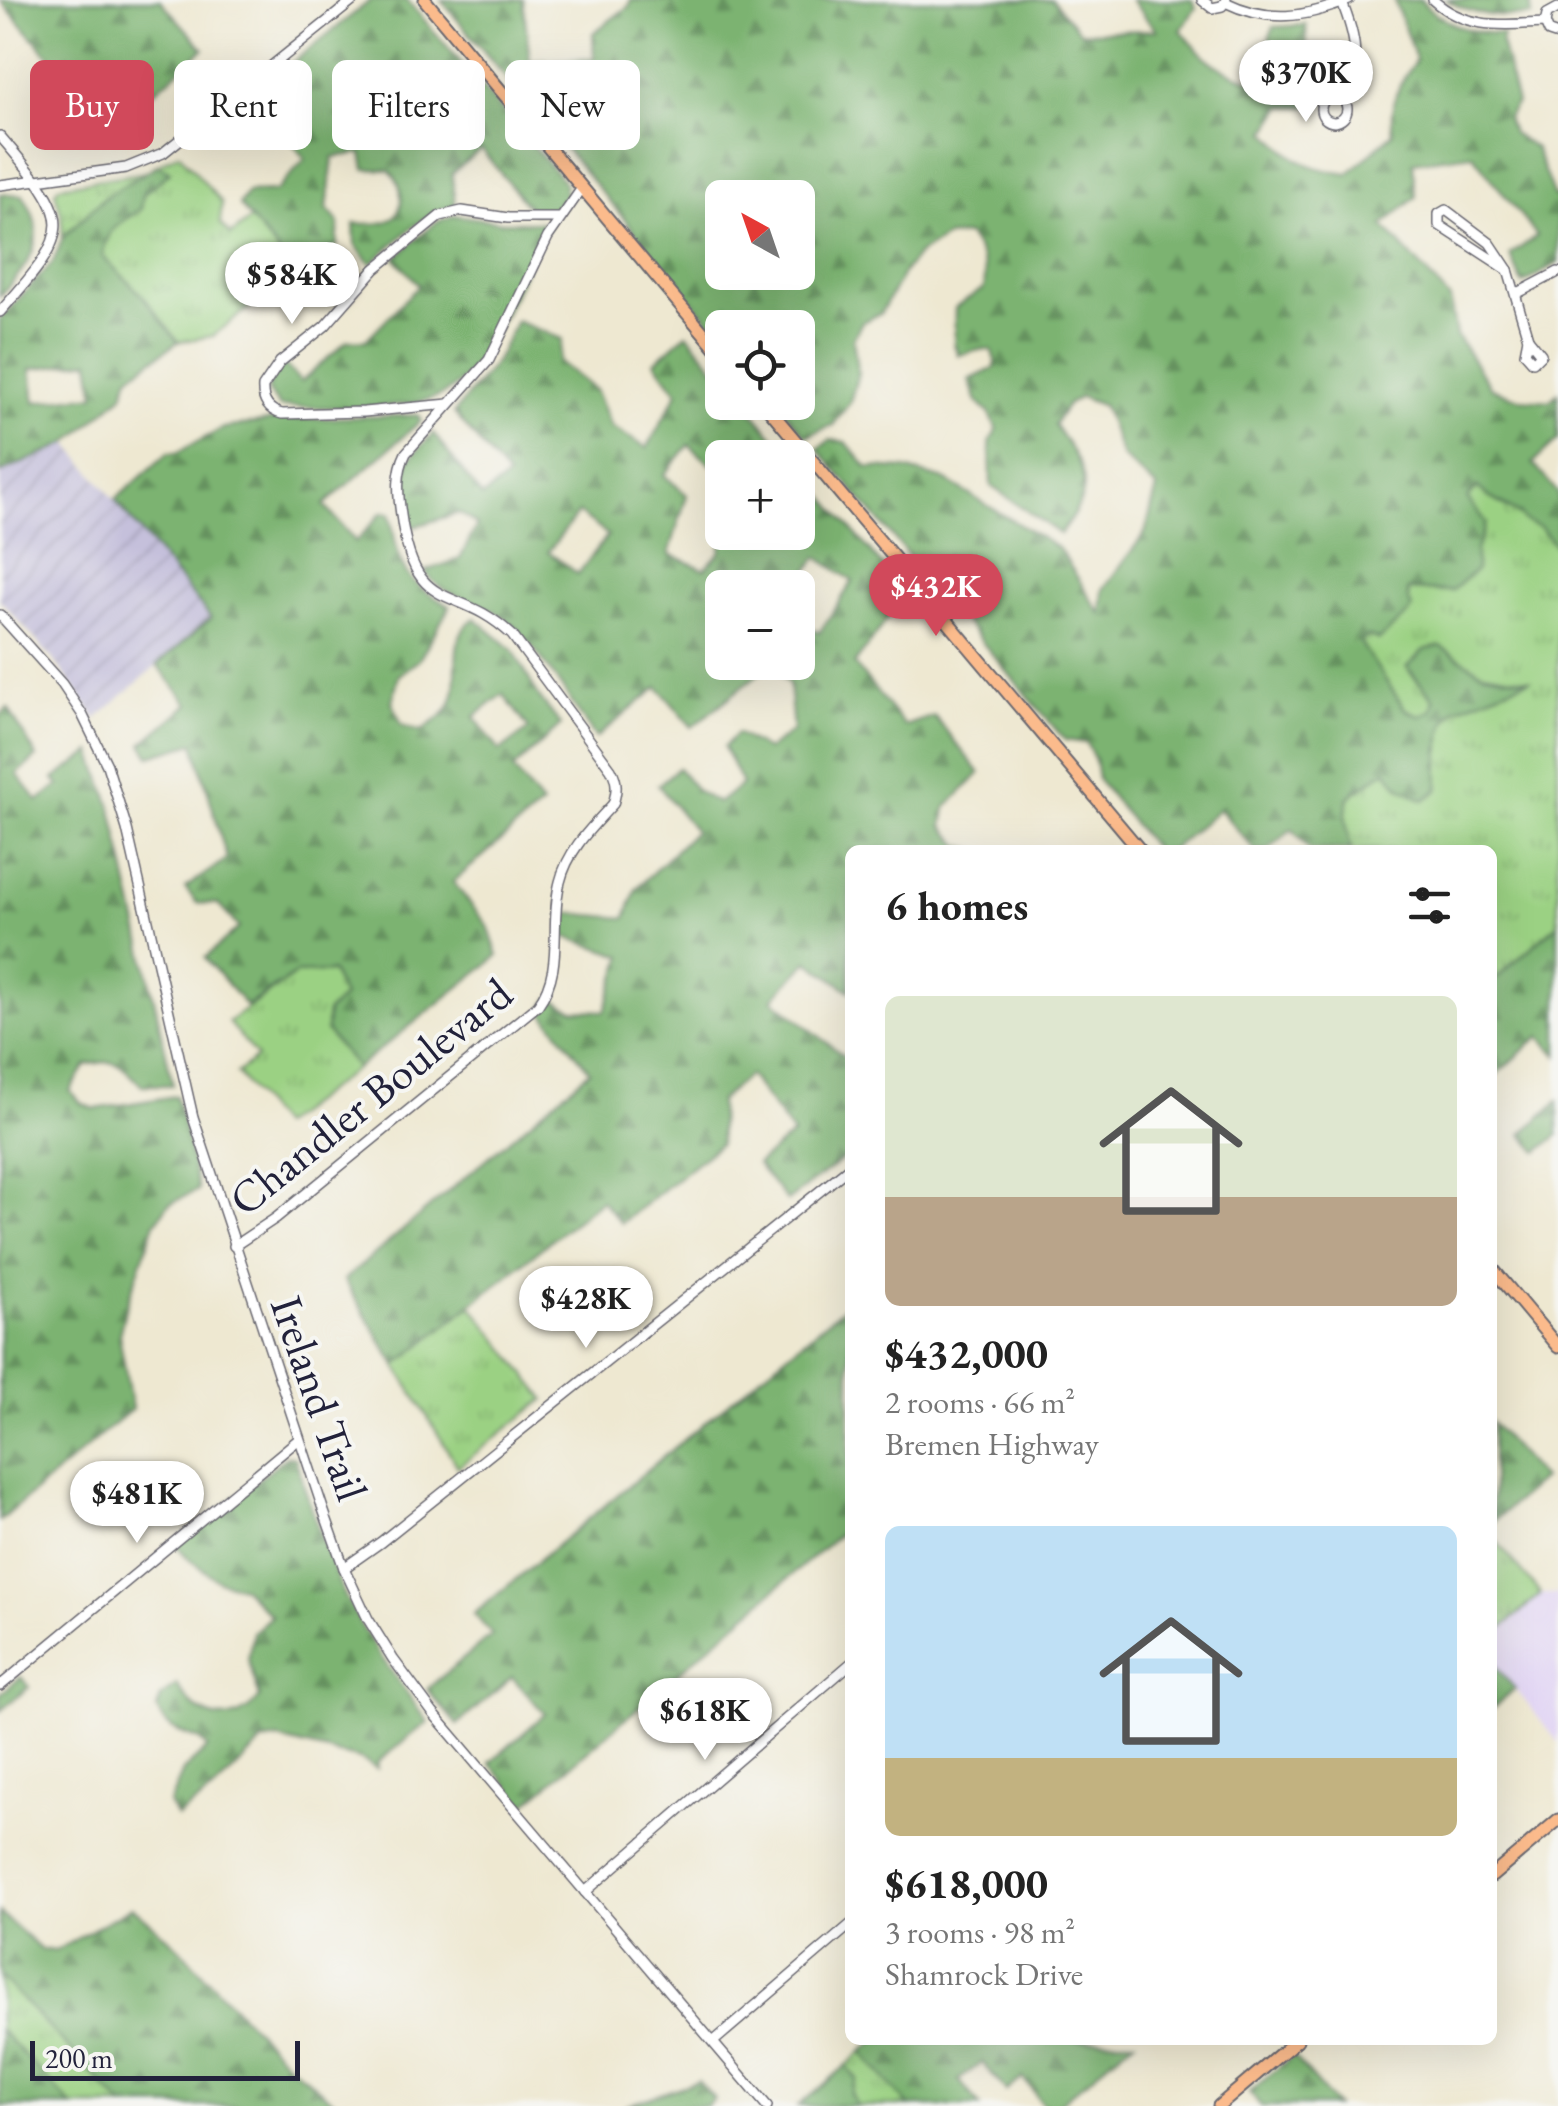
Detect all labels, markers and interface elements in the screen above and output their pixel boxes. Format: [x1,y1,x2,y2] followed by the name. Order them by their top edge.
[1236,40,1376,125] pin: $370K
[1261,51,1351,93] text: $370K
[30,60,154,150] chip: Buy
[174,60,312,150] chip: Rent
[332,60,485,150] chip: Filters
[505,60,640,150] chip: New
[705,180,815,290] north arrow
[705,180,815,680] map controls
[222,242,362,327] pin: $584K
[247,253,337,295] text: $584K
[705,310,815,420] button: locate
[705,440,815,550] button: +
[866,554,1006,639] pin: $432K
[891,565,981,607] text: $432K
[705,570,815,680] button: −
[885,878,1028,933] text: 6 homes
[1402,878,1457,933] icon: filters
[217,964,523,1228] street label: Chandler Boulevard
[1081,1061,1261,1241] icon: home
[516,1266,656,1351] pin: $428K
[541,1277,631,1319] text: $428K
[258,1288,382,1508] street label: Ireland Trail
[885,1326,1048,1381] text: $432,000
[885,1381,1075,1423] text: 2 rooms · 66 m²
[885,1423,1099,1465] text: Bremen Highway
[67,1461,207,1546] pin: $481K
[92,1472,182,1514] text: $481K
[1081,1591,1261,1771] icon: home
[635,1678,775,1763] pin: $618K
[660,1689,750,1731] text: $618K
[885,1856,1048,1911] text: $618,000
[885,1911,1075,1953] text: 3 rooms · 98 m²
[885,1953,1083,1995] text: Shamrock Drive
[30,2036,300,2080] scale bar
[45,2040,113,2076] text: 200 m

